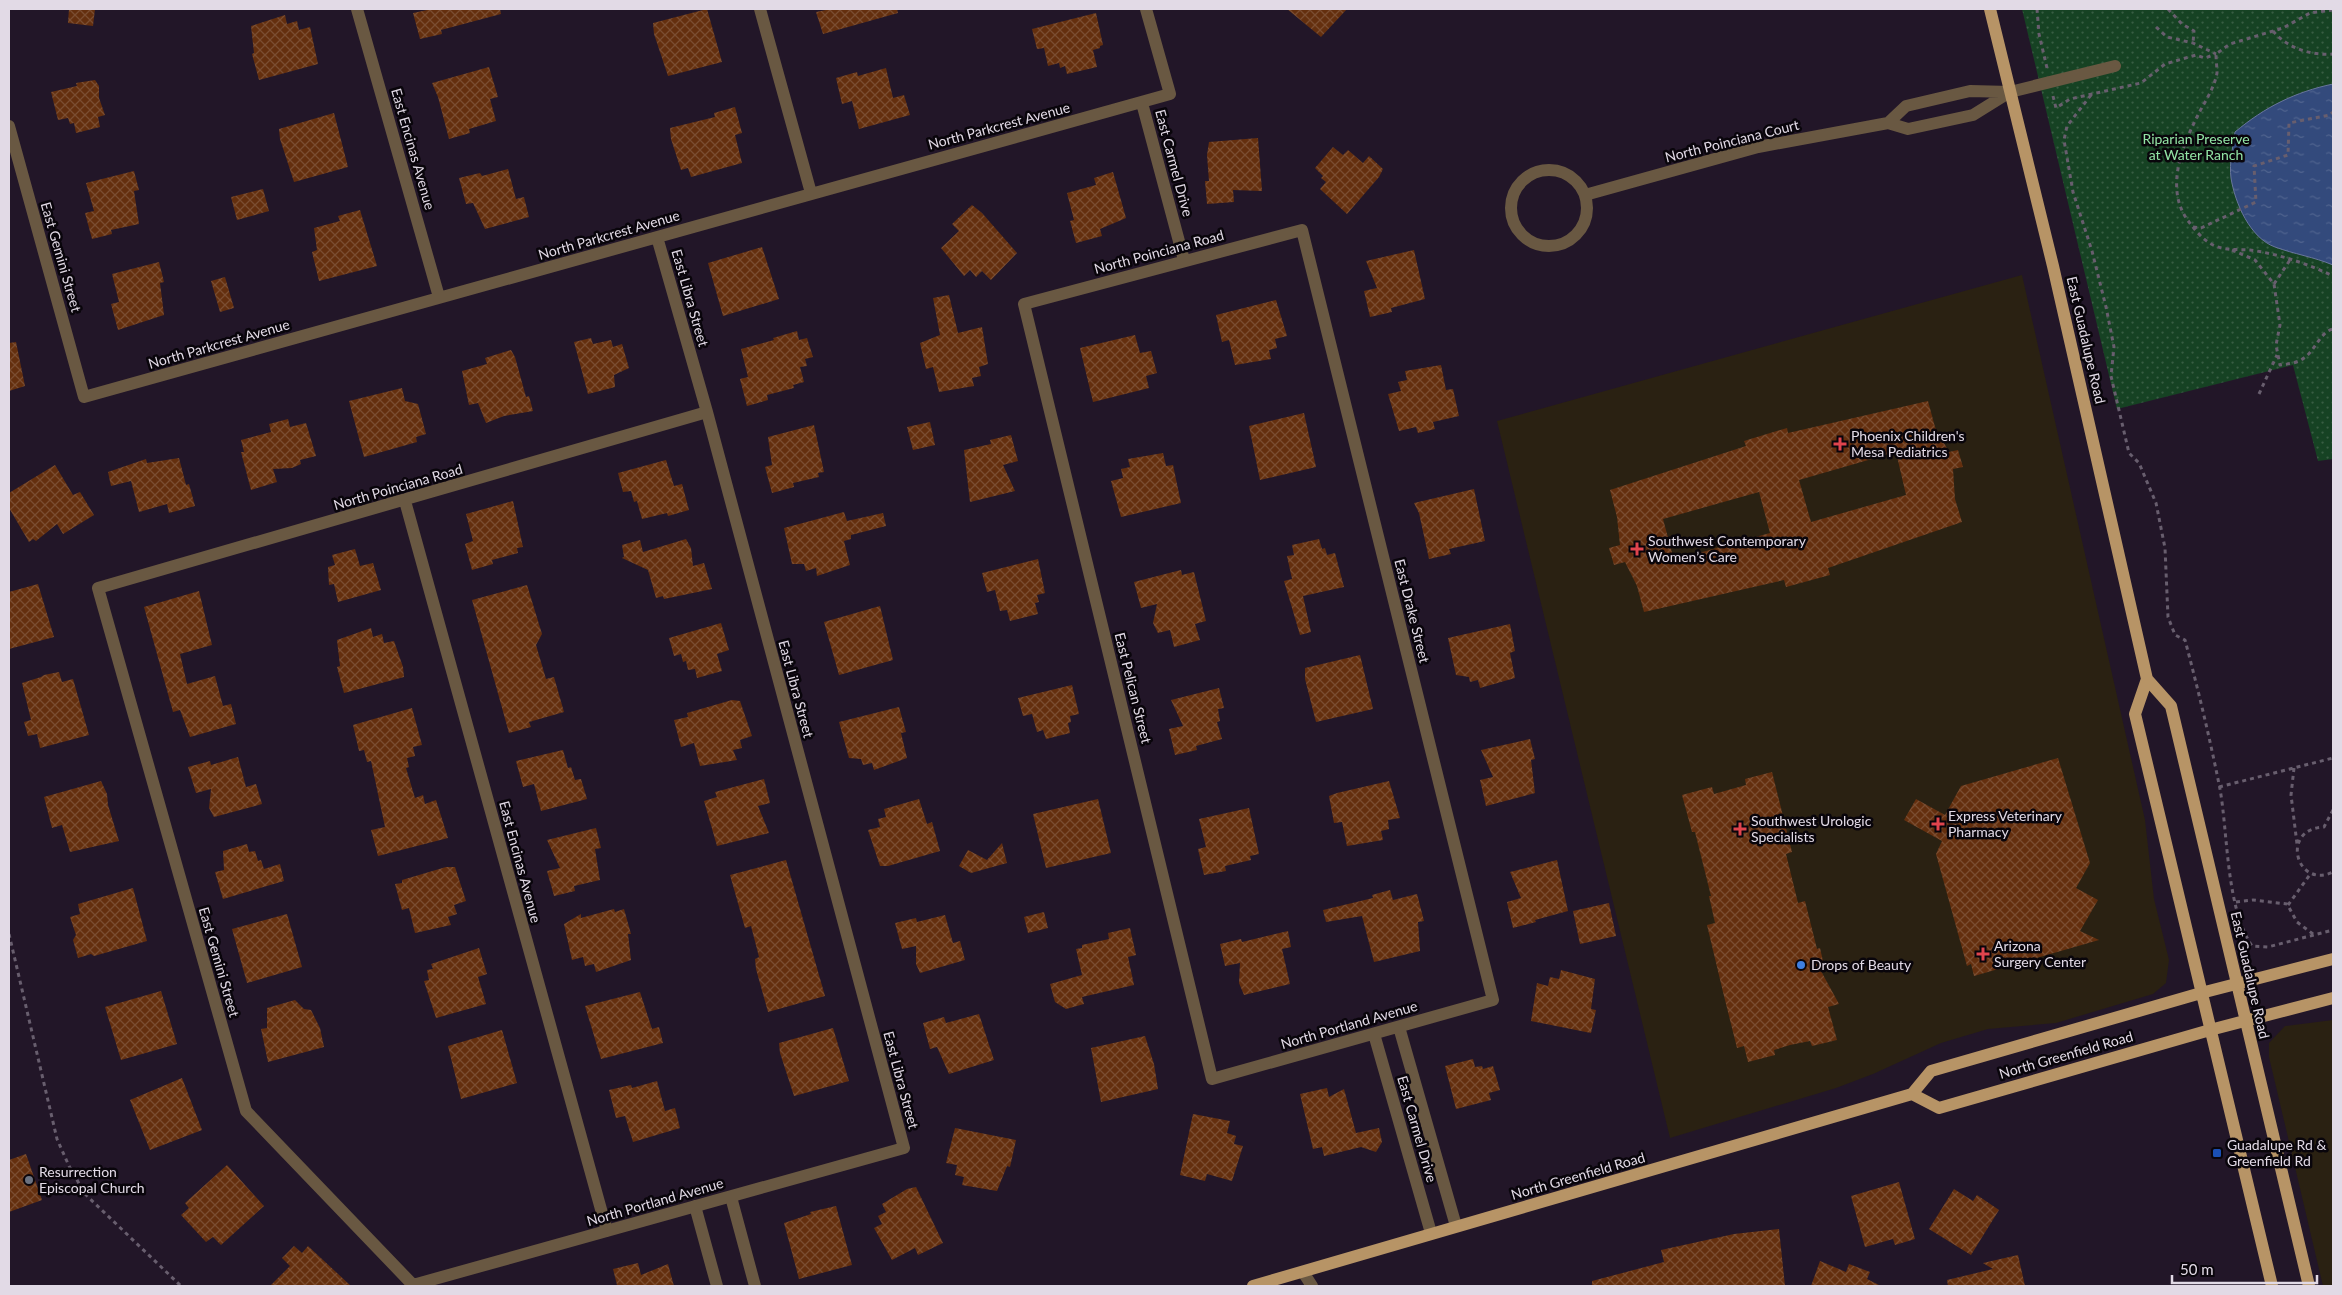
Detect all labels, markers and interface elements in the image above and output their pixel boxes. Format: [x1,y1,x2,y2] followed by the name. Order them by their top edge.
[388,86,439,212] street label: East Encinas Avenue
[926,98,1072,153] street label: North Parkcrest Avenue
[1152,107,1197,218] street label: East Carmel Drive
[1663,116,1801,165] street label: North Poinciana Court
[2142,130,2250,163] park label: Riparian Preserve at Water Ranch
[38,200,85,314] street label: East Gemini Street
[536,206,682,263] street label: North Parkcrest Avenue
[1092,226,1226,277] street label: North Poinciana Road
[668,247,712,348] street label: East Libra Street
[2064,275,2109,405] street label: East Guadalupe Road
[146,315,292,372] street label: North Parkcrest Avenue
[1851,427,1965,460] place label: Phoenix Children's Mesa Pediatrics
[1833,437,1847,451] marker: Phoenix Children's Mesa Pediatrics
[331,460,464,513] street label: North Poinciana Road
[1648,532,1807,565] place label: Southwest Contemporary Women’s Care
[1630,542,1644,556] marker: Southwest Contemporary Women’s Care
[1391,557,1434,665] street label: East Drake Street
[1111,631,1155,745] street label: East Pelican Street
[775,638,818,740] street label: East Libra Street
[496,799,545,925] street label: East Encinas Avenue
[1948,807,2063,840] place label: Express Veterinary Pharmacy
[1751,812,1872,845] place label: Southwest Urologic Specialists
[1932,818,1944,830] marker: Express Veterinary Pharmacy
[1733,822,1747,836] marker: Southwest Urologic Specialists
[196,905,243,1019] street label: East Gemini Street
[2228,910,2273,1040] street label: East Guadalupe Road
[1994,937,2086,970] place label: Arizona Surgery Center
[1976,947,1990,961] marker: Arizona Surgery Center
[1811,956,1912,973] place label: Drops of Beauty
[1795,959,1807,971] marker: Drops of Beauty
[1279,997,1419,1052] street label: North Portland Avenue
[1997,1027,2135,1082] street label: North Greenfield Road
[880,1029,923,1131] street label: East Libra Street
[1394,1074,1441,1184] street label: East Carmel Drive
[2227,1136,2326,1169] place label: Guadalupe Rd & Greenfield Rd
[2211,1147,2223,1159] marker: Guadalupe Rd & Greenfield Rd
[1509,1148,1647,1203] street label: North Greenfield Road
[39,1163,145,1196] place label: Resurrection Episcopal Church
[23,1174,35,1186] marker: Resurrection Episcopal Church
[585,1174,725,1229] street label: North Portland Avenue
[2172,1252,2317,1284] scale bar
[2180,1260,2214,1278] text: 50 m

